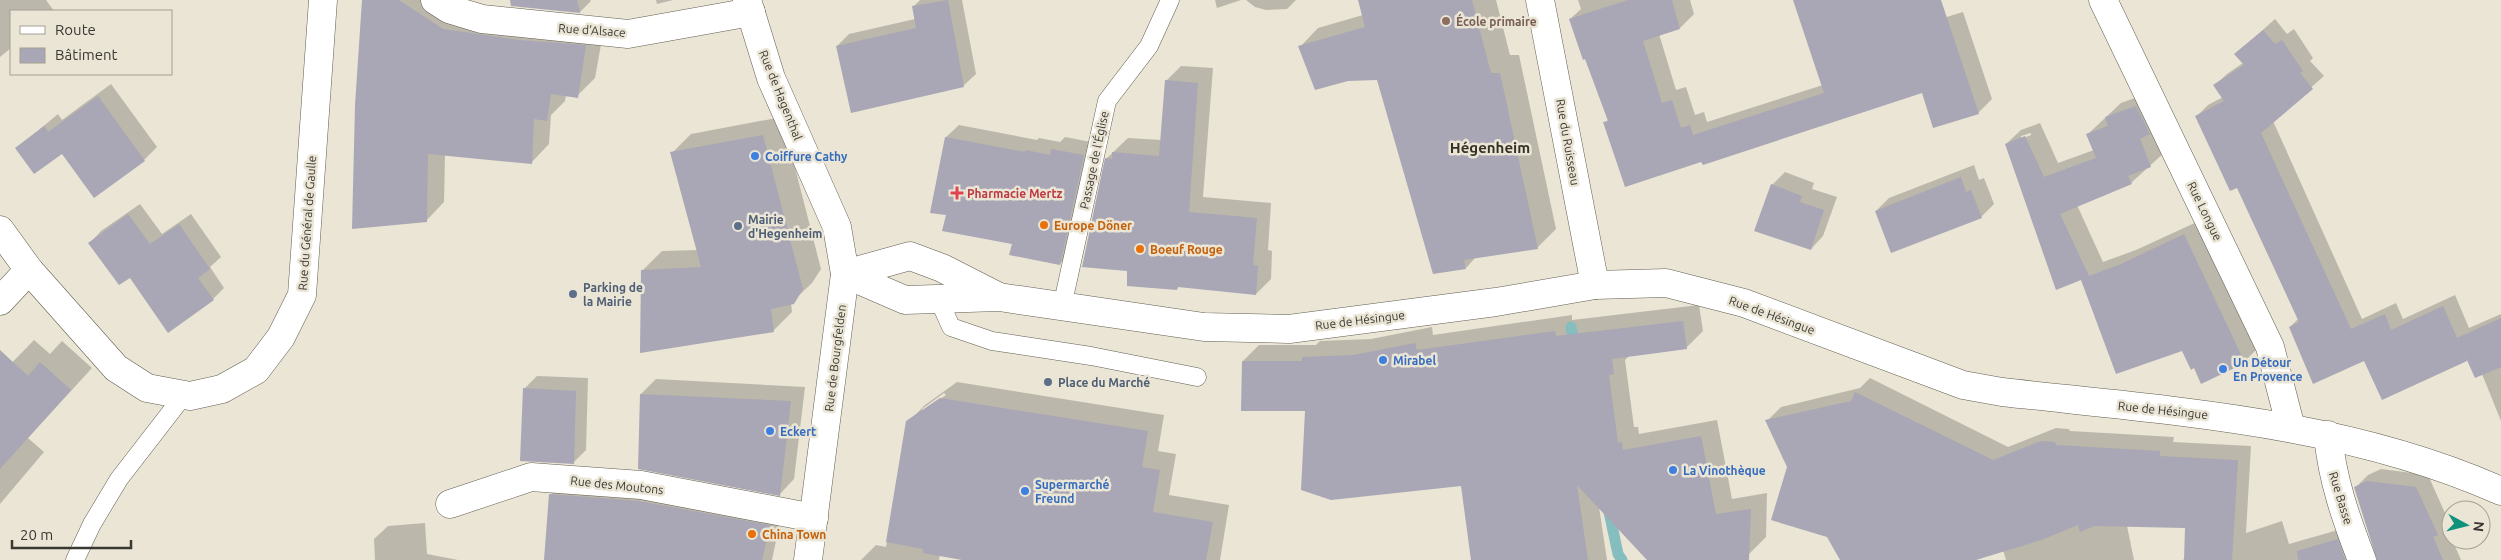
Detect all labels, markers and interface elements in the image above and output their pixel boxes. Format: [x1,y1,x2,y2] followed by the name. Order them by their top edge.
[10,10,172,75] legend
[1456,13,1537,28] place label: École primaire
[1440,15,1452,27] marker: École primaire
[55,21,96,38] text: Route
[558,21,626,39] street label: Rue d'Alsace
[55,46,118,63] text: Bâtiment
[757,48,805,142] street label: Rue de Hagenthal
[1554,98,1582,186] street label: Rue du Ruisseau
[1077,110,1111,210] street label: Passage de l'Église
[1450,139,1530,156] district label: Hégenheim
[749,150,761,162] marker: Coiffure Cathy
[765,150,848,163] place label: Coiffure Cathy
[296,155,318,291] street label: Rue du Général de Gaulle
[2185,179,2225,243] street label: Rue Longue
[951,187,963,199] marker: Pharmacie Mertz
[967,187,1063,200] place label: Pharmacie Mertz
[748,213,822,240] place label: Mairie d'Hegenheim
[1038,219,1050,231] marker: Europe Döner
[1054,219,1132,232] place label: Europe Döner
[732,220,744,232] marker: Mairie d'Hegenheim
[1134,243,1146,255] marker: Boeuf Rouge
[1150,243,1223,256] place label: Boeuf Rouge
[583,281,643,308] place label: Parking de la Mairie
[567,288,579,300] marker: Parking de la Mairie
[1727,293,1817,337] street label: Rue de Hésingue
[822,304,848,412] street label: Rue de Bourgfelden
[1314,308,1406,332] street label: Rue de Hésingue
[1377,354,1389,366] marker: Mirabel
[1393,354,1436,367] place label: Mirabel
[2233,356,2302,383] place label: Un Détour En Provence
[2217,363,2229,375] marker: Un Détour En Provence
[1042,376,1054,388] marker: Place du Marché
[1058,376,1150,389] place label: Place du Marché
[2117,399,2209,421] street label: Rue de Hésingue
[764,425,776,437] marker: Eckert
[780,425,816,438] place label: Eckert
[1667,464,1679,476] marker: La Vinothèque
[1683,464,1766,477] place label: La Vinothèque
[2327,470,2355,526] street label: Rue Basse
[570,474,664,496] street label: Rue des Moutons
[1035,478,1109,505] place label: Supermarché Freund
[1019,485,1031,497] marker: Supermarché Freund
[2441,500,2491,550] north arrow
[12,518,131,550] scale bar
[2470,520,2487,533] text: N
[20,526,53,543] text: 20 m
[746,528,758,540] marker: China Town
[762,528,826,541] place label: China Town

